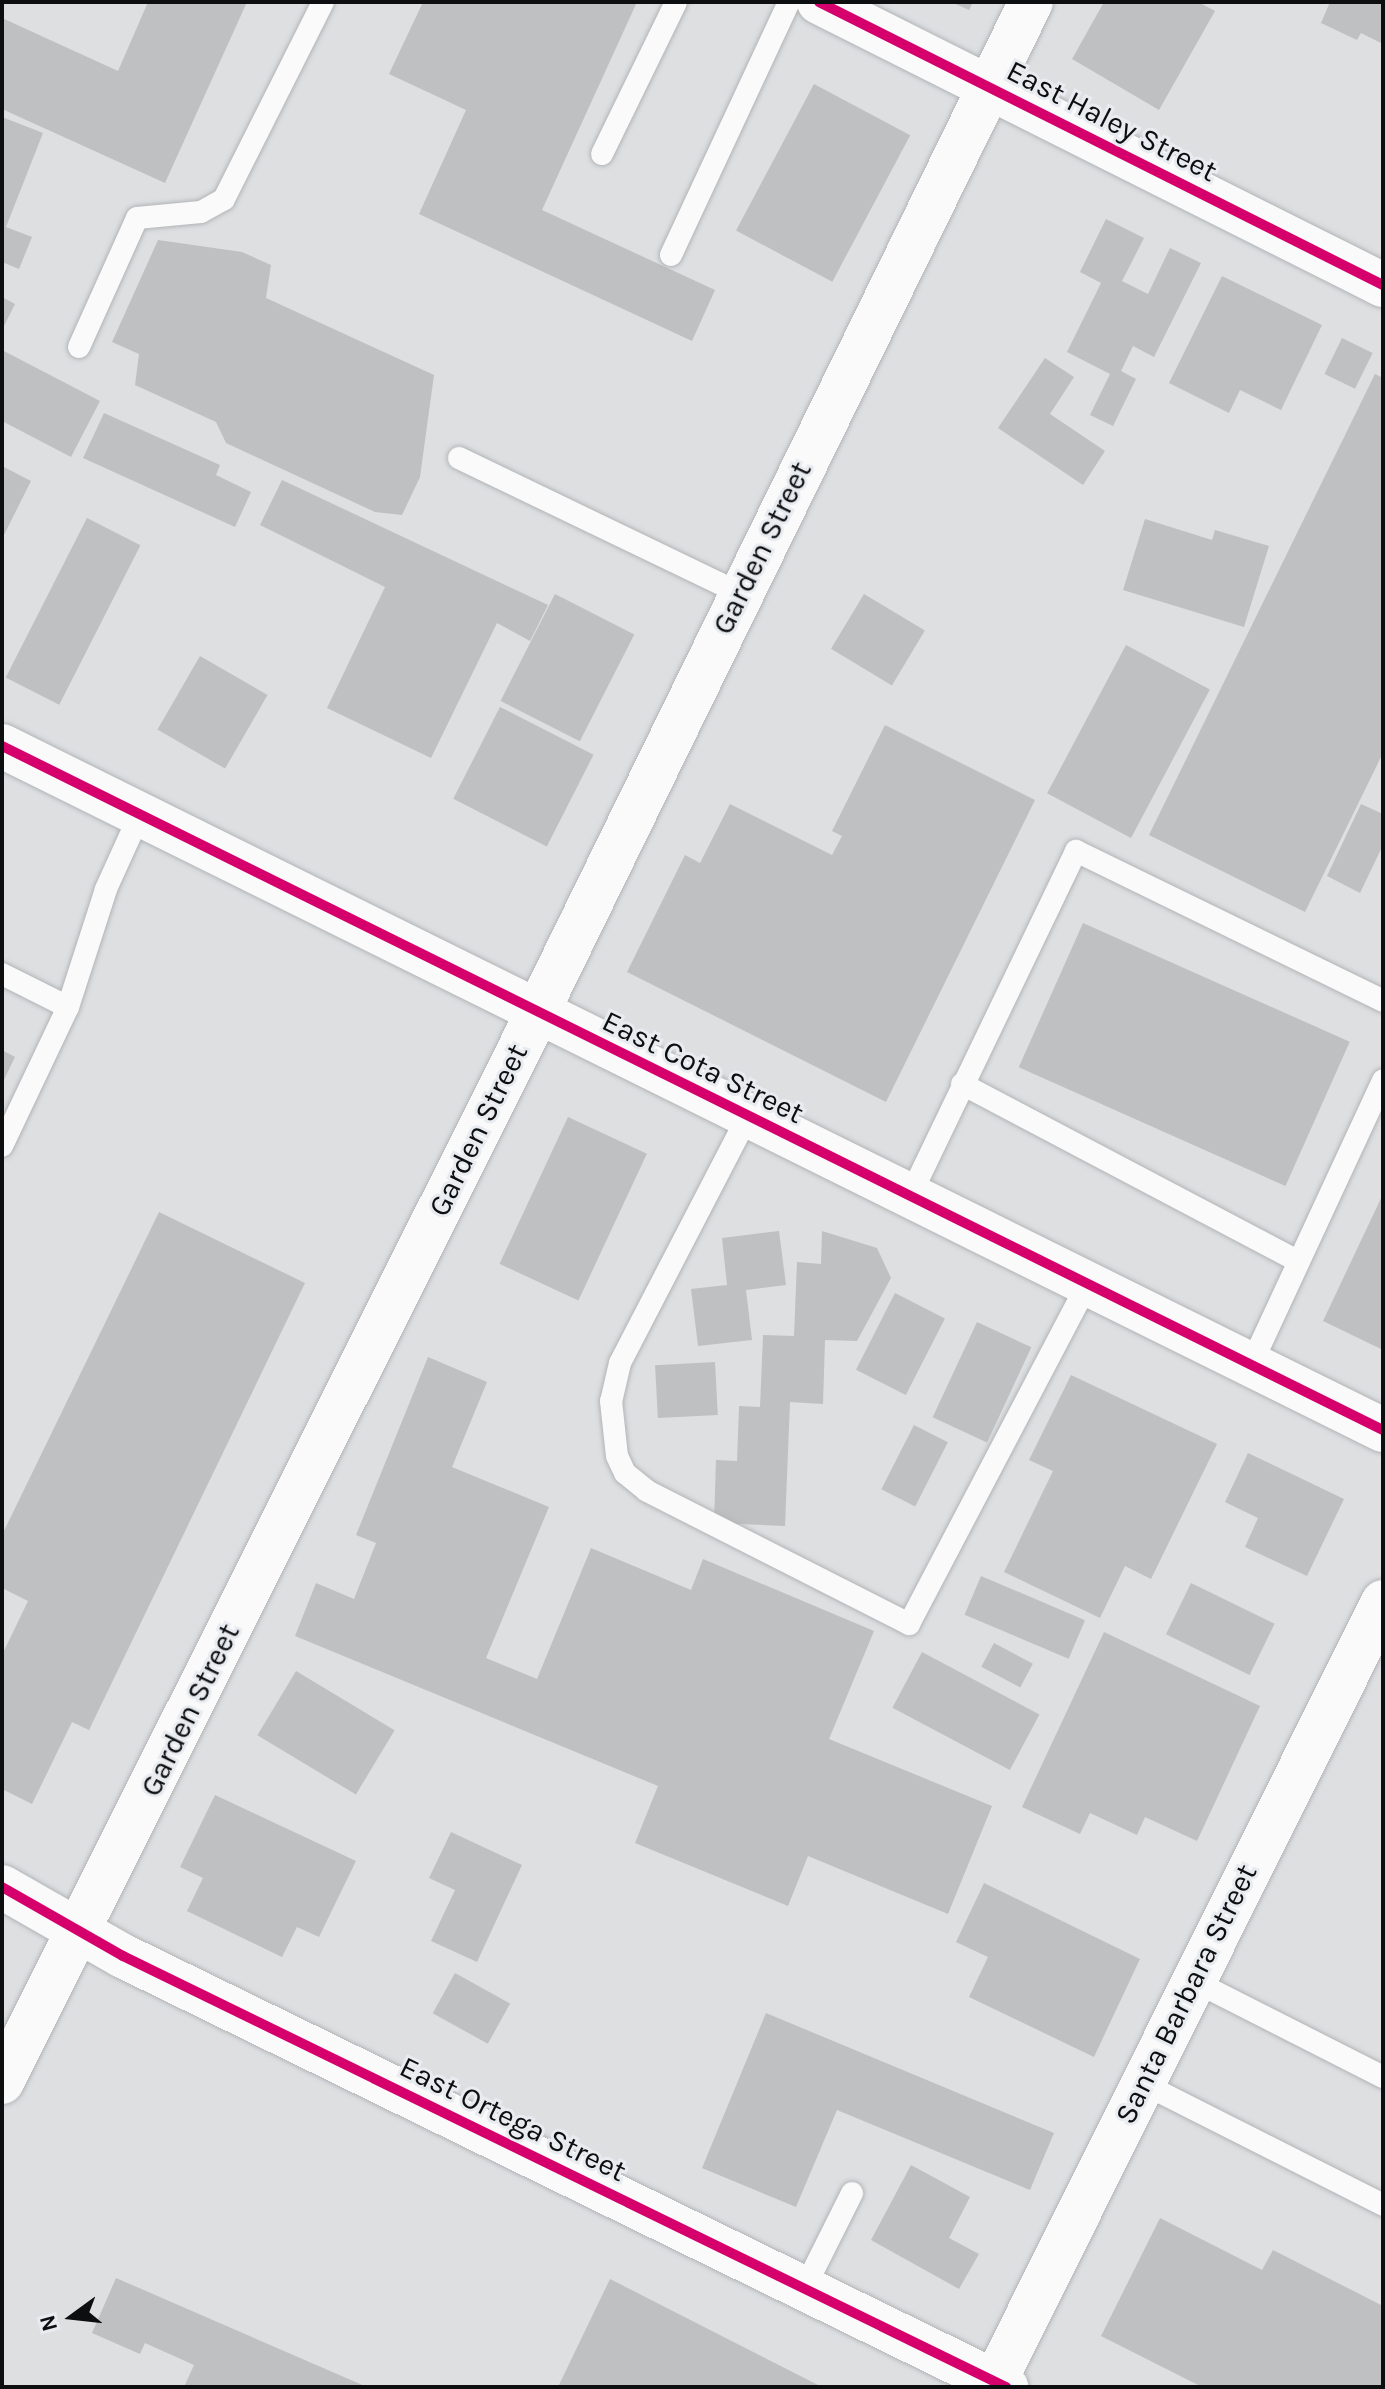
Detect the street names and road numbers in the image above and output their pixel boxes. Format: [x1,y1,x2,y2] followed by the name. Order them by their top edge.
[1001,52,1223,190] street label: East Haley Street
[705,456,819,640] street label: Garden Street
[596,1003,810,1131] street label: East Cota Street
[421,1038,535,1222] street label: Garden Street
[133,1618,247,1802] street label: Garden Street
[1107,1858,1265,2130] street label: Santa Barbara Street
[394,2049,632,2189] street label: East Ortega Street

